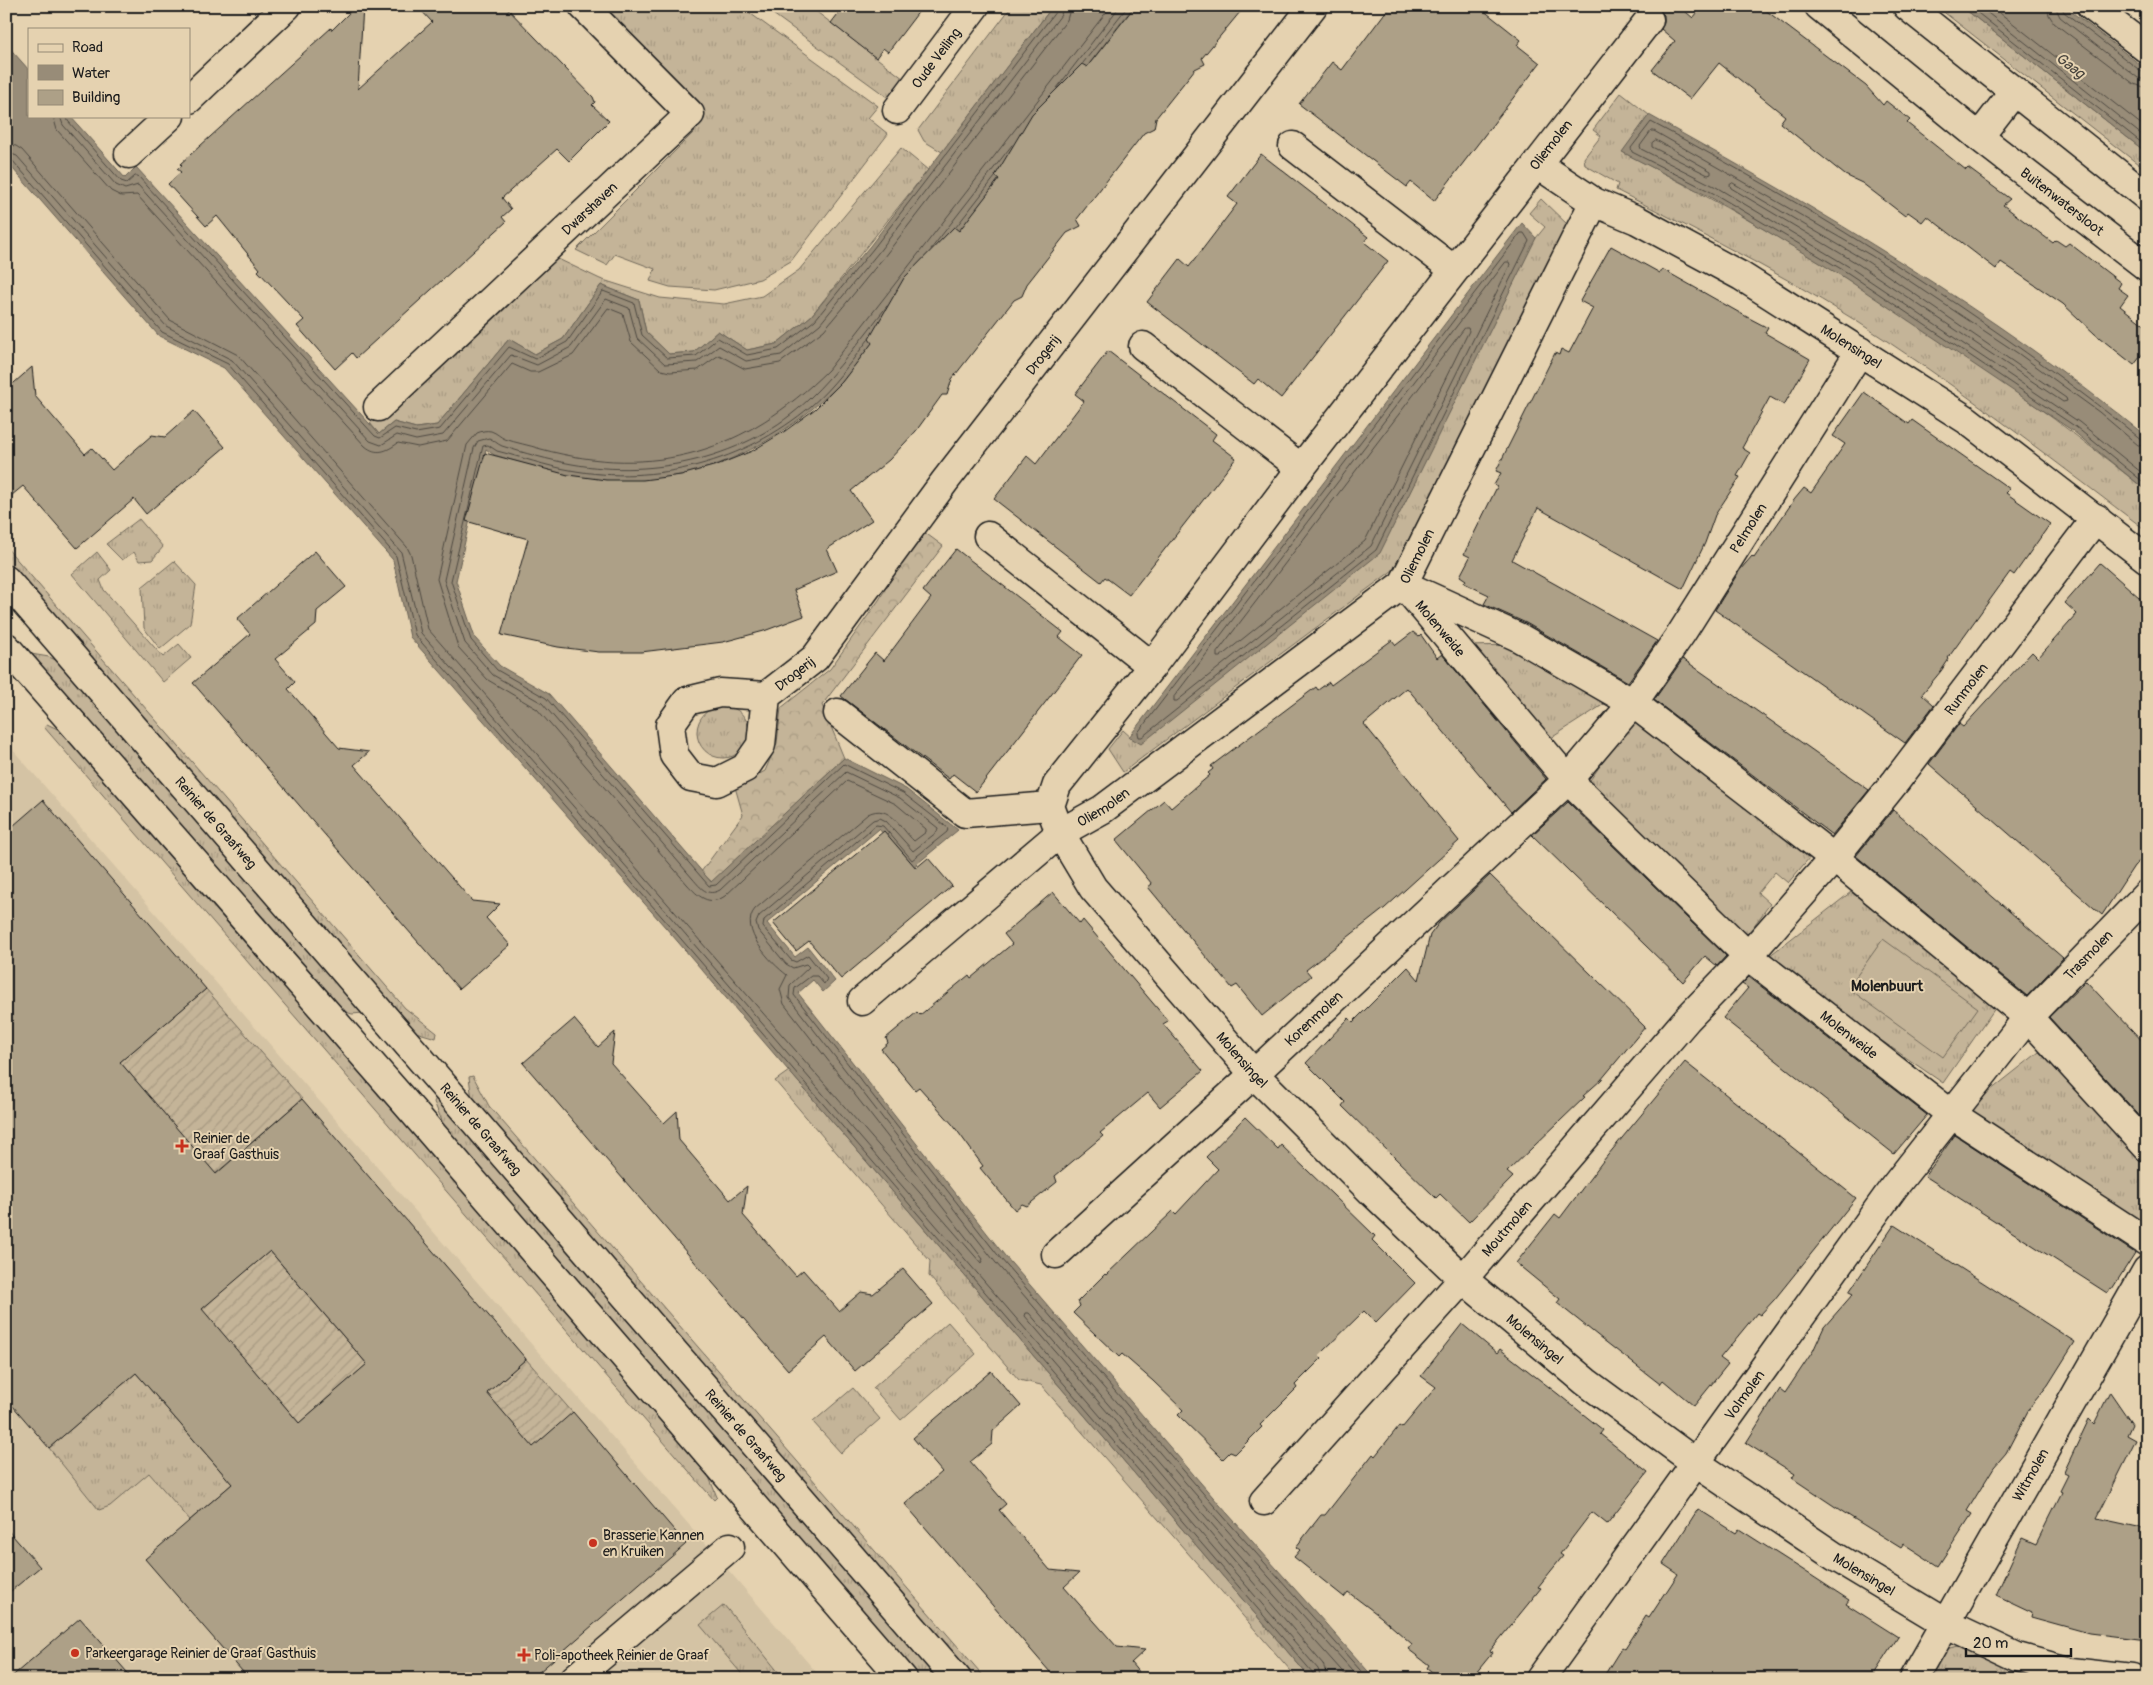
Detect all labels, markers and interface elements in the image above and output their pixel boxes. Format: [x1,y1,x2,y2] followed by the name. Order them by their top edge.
[908,24,964,92] street label: Oude Veiling
[28,28,190,118] legend
[72,38,103,57] text: Road
[2052,49,2089,84] water label: Gaag
[72,64,111,83] text: Water
[72,88,120,107] text: Building
[1526,116,1576,174] street label: Oliemolen
[2017,164,2108,239] street label: Buitenwatersloot
[558,178,621,239] street label: Dwarshaven
[1818,321,1885,372] street label: Molensingel
[1022,331,1064,378] street label: Drogerij
[1726,500,1770,556] street label: Pelmolen
[1396,526,1438,587] street label: Oliemolen
[1412,597,1469,660] street label: Molenweide
[771,653,818,694] street label: Drogerij
[1941,659,1991,718] street label: Runmolen
[172,773,260,872] street label: Reinier de Graafweg
[1074,784,1133,830] street label: Oliemolen
[2060,926,2116,983] street label: Trasmolen
[1851,977,1924,996] district label: Molenbuurt
[1281,987,1346,1050] street label: Korenmolen
[1817,1007,1881,1062] street label: Molenweide
[1213,1028,1271,1091] street label: Molensingel
[437,1080,525,1178] street label: Reinier de Graafweg
[193,1130,280,1163] place label: Reinier de Graaf Gasthuis
[175,1139,189,1153] marker: Reinier de Graaf Gasthuis
[1478,1197,1535,1260] street label: Moutmolen
[1503,1311,1567,1368] street label: Molensingel
[1721,1367,1768,1423] street label: Volmolen
[702,1386,791,1485] street label: Reinier de Graafweg
[2009,1445,2052,1504] street label: Witmolen
[603,1527,704,1560] place label: Brasserie Kannen en Kruiken
[587,1537,599,1549] marker: Brasserie Kannen en Kruiken
[1830,1549,1898,1599] street label: Molensingel
[1966,1625,2070,1657] scale bar
[1973,1634,2008,1653] text: 20 m
[85,1645,317,1662] place label: Parkeergarage Reinier de Graaf Gasthuis
[69,1647,81,1659] marker: Parkeergarage Reinier de Graaf Gasthuis
[534,1647,710,1664] place label: Poli-apotheek Reinier de Graaf
[518,1649,530,1661] marker: Poli-apotheek Reinier de Graaf

